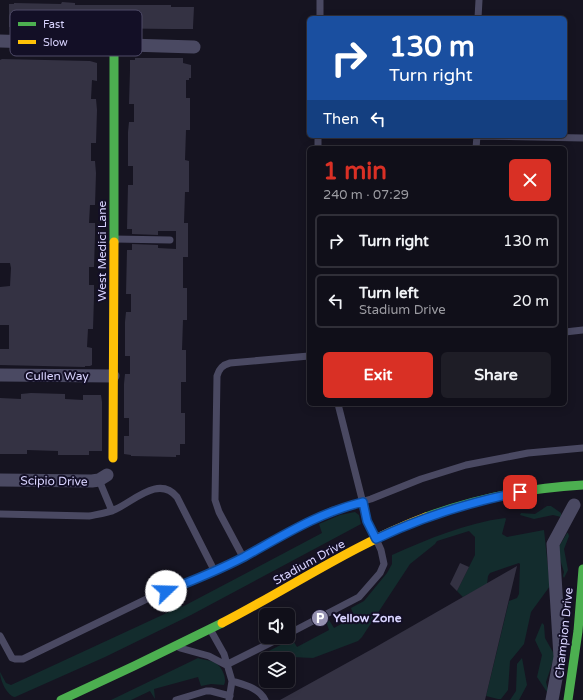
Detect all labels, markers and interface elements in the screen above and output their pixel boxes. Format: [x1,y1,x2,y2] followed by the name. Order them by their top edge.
[10,10,142,56] legend
[43,18,64,31] text: Fast
[389,30,475,64] text: 130 m
[323,32,375,84] icon: right
[43,36,68,49] text: Slow
[389,64,473,86] text: Turn right
[367,108,389,130] icon: left
[323,110,359,128] text: Then
[323,157,387,186] text: 1 min
[509,159,551,201] button: close
[323,187,409,203] text: 240 m · 07:29
[95,200,109,301] street label: West Medici Lane
[325,230,347,252] icon: right
[359,232,429,250] text: Turn right
[503,232,549,250] text: 130 m
[359,284,419,302] text: Turn left
[325,290,347,312] icon: left
[512,292,549,310] text: 20 m
[359,302,446,318] text: Stadium Drive
[323,352,433,398] button: Exit
[441,352,551,398] button: Share
[25,369,89,383] street label: Cullen Way
[20,473,88,489] street label: Scipio Drive
[503,475,537,509] pin
[509,481,531,503] icon: arrive
[271,536,348,588] street label: Stadium Drive
[145,570,187,612] position arrow
[552,587,576,679] street label: Champion Drive
[259,608,295,688] map controls
[259,608,295,644] button: sound
[310,608,330,628] parking icon: Yellow Zone
[333,611,402,625] place label: Yellow Zone
[259,652,295,688] button: layers

